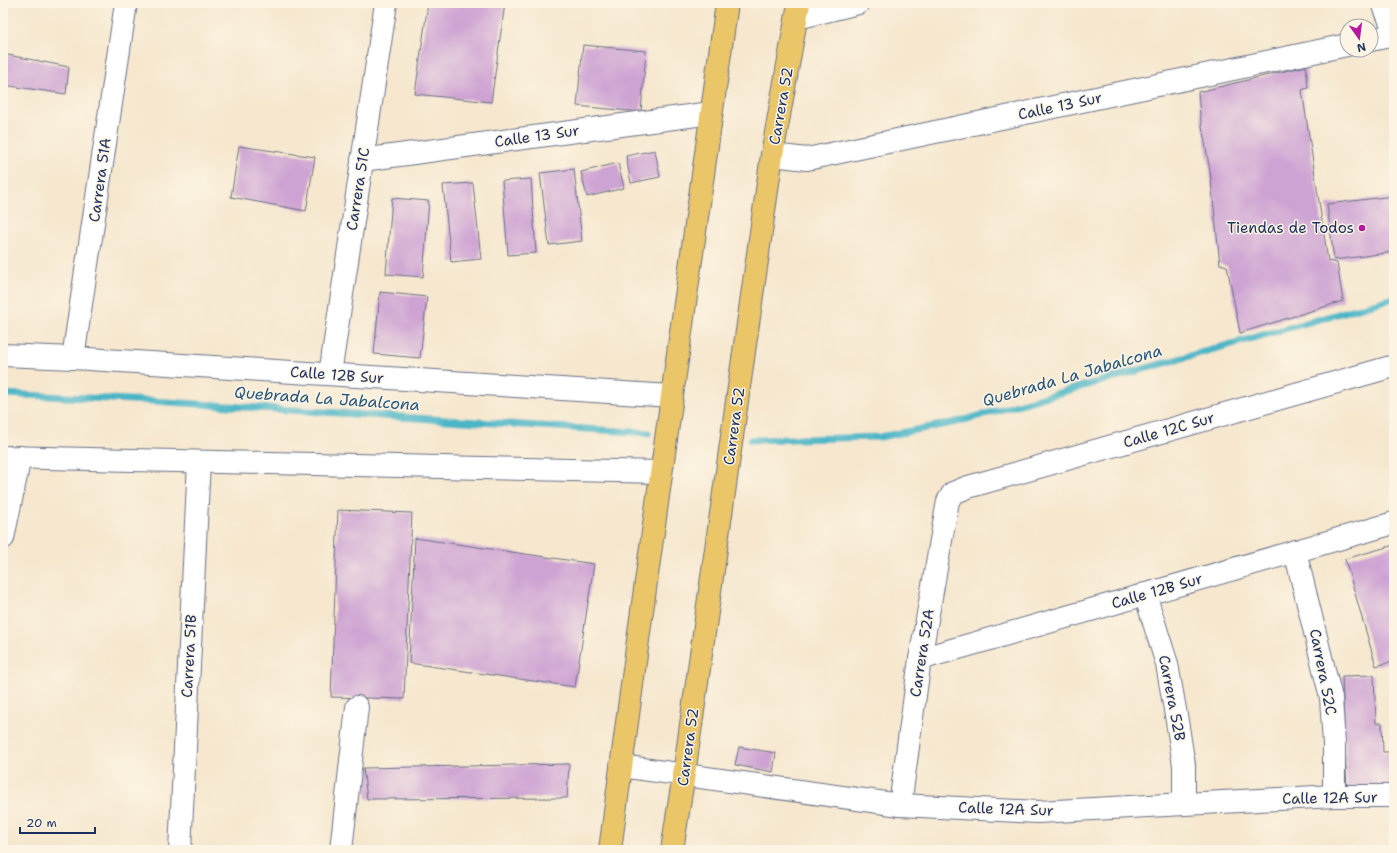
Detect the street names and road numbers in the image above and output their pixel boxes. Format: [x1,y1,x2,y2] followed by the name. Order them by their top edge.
[764,66,798,146] street label: Carrera 52
[1016,87,1104,125] street label: Calle 13 Sur
[493,120,581,152] street label: Calle 13 Sur
[84,136,116,223] street label: Carrera 51A
[342,146,374,232] street label: Carrera 51C
[289,362,385,388] street label: Calle 12B Sur
[719,386,749,466] street label: Carrera 52
[1121,407,1217,453] street label: Calle 12C Sur
[1109,568,1205,614] street label: Calle 12B Sur
[905,607,939,698] street label: Carrera 52A
[177,614,201,698] street label: Carrera 51B
[1305,627,1341,717] street label: Carrera 52C
[1154,653,1190,743] street label: Carrera 52B
[673,707,703,787] street label: Carrera 52
[1282,787,1378,809] street label: Calle 12A Sur
[958,797,1054,821] street label: Calle 12A Sur

